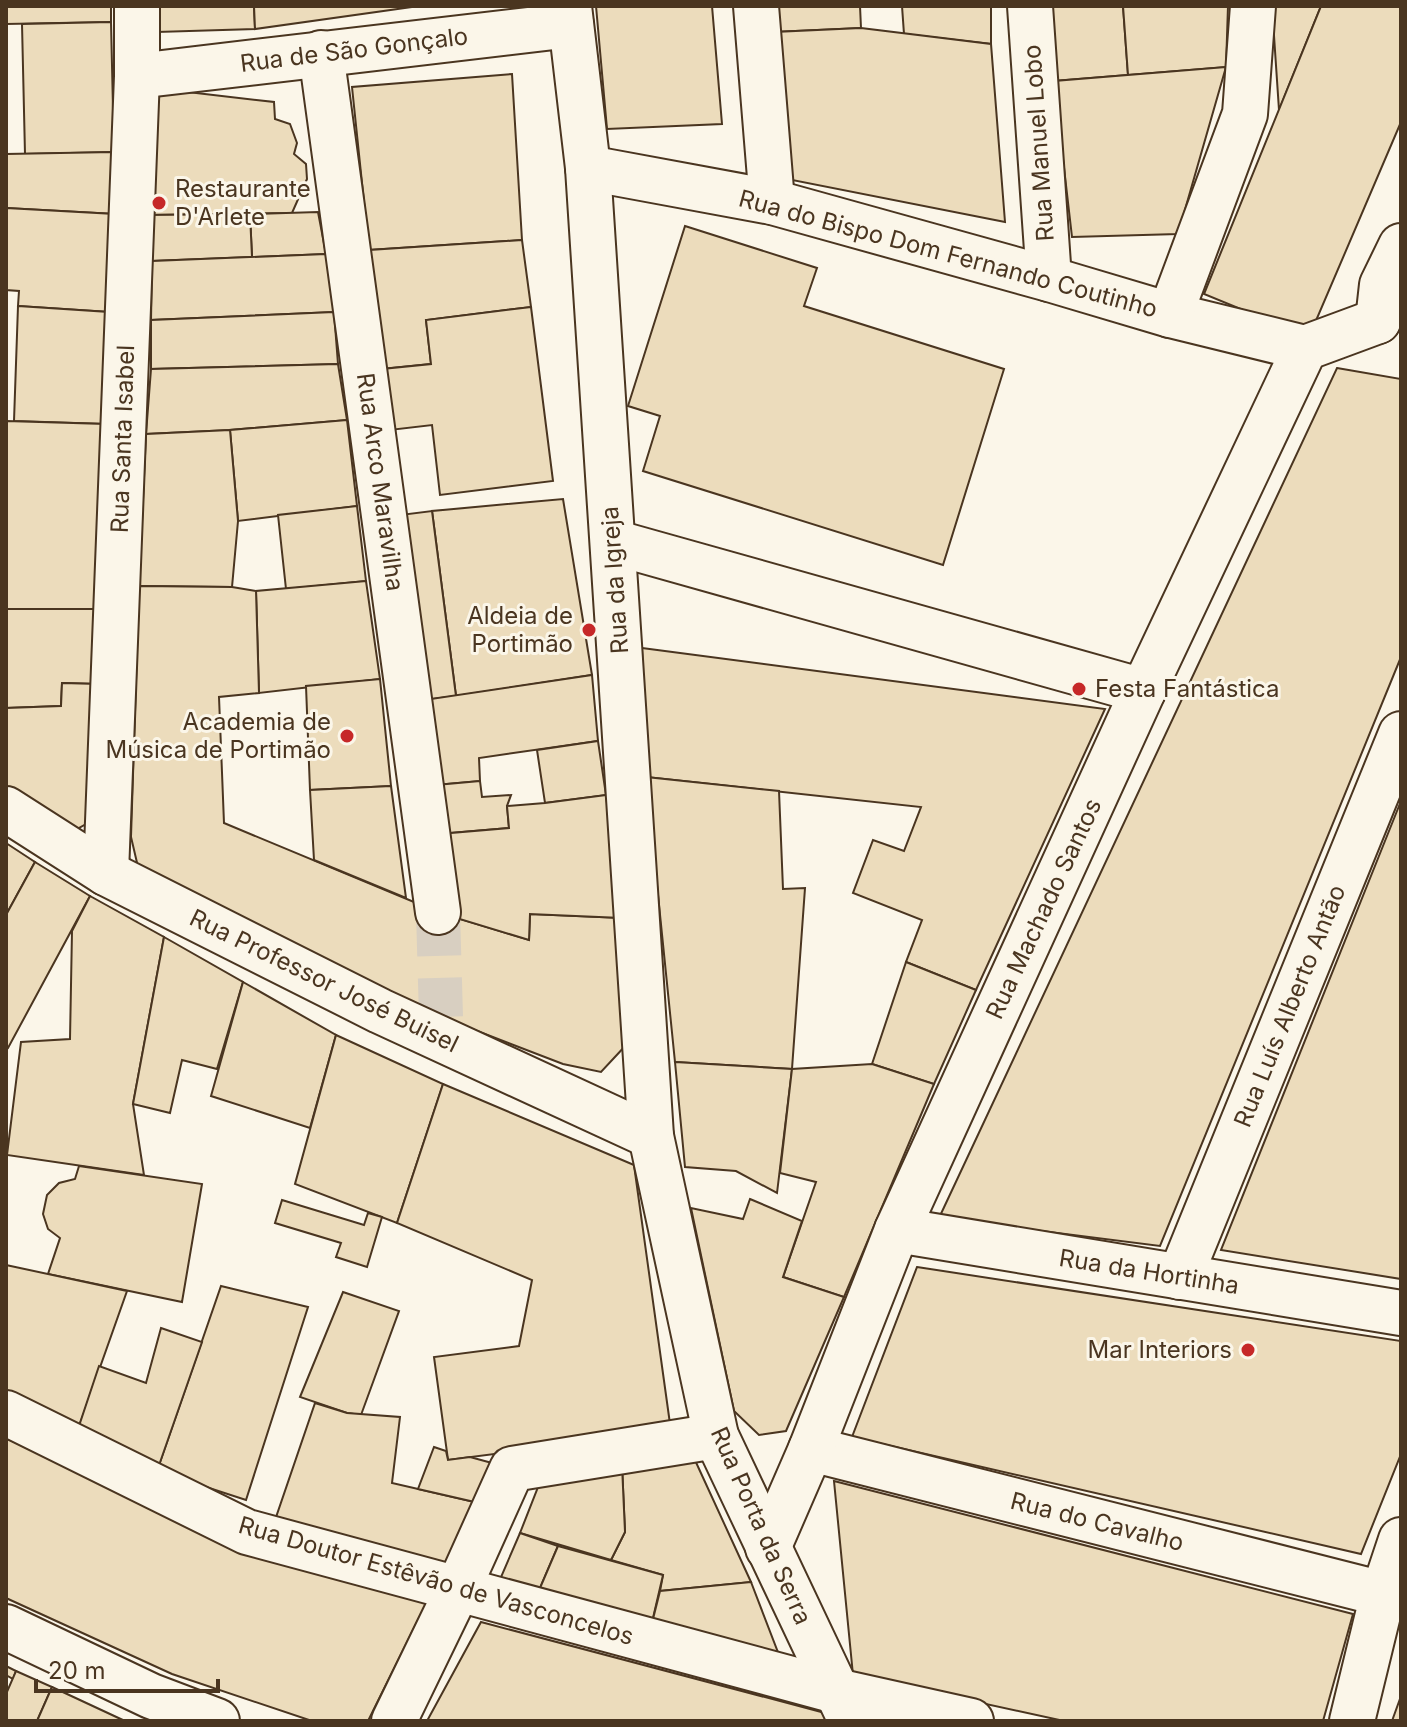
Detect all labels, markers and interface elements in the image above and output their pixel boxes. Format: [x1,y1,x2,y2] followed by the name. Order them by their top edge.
[238,21,470,78] street label: Rua de São Gonçalo
[1017,44,1060,242] street label: Rua Manuel Lobo
[175,174,311,231] place label: Restaurante D'Arlete
[736,184,1161,323] street label: Rua do Bispo Dom Fernando Coutinho
[150,194,168,212] marker: Restaurante D'Arlete
[105,344,140,534] street label: Rua Santa Isabel
[351,371,410,593] street label: Rua Arco Maravilha
[595,505,634,655] street label: Rua da Igreja
[467,601,573,658] place label: Aldeia de Portimão
[580,621,598,639] marker: Aldeia de Portimão
[1095,674,1280,703] place label: Festa Fantástica
[1070,680,1088,698] marker: Festa Fantástica
[105,707,331,764] place label: Academia de Música de Portimão
[338,727,356,745] marker: Academia de Música de Portimão
[980,794,1107,1024] street label: Rua Machado Santos
[1228,880,1351,1131] street label: Rua Luís Alberto Antão
[185,903,463,1058] street label: Rua Professor José Buisel
[1057,1243,1241,1300] street label: Rua da Hortinha
[1088,1335,1232,1364] place label: Mar Interiors
[1239,1341,1257,1359] marker: Mar Interiors
[705,1422,818,1629] street label: Rua Porta da Serra
[1007,1486,1187,1557] street label: Rua do Cavalho
[235,1510,637,1651] street label: Rua Doutor Estêvão de Vasconcelos
[36,1643,218,1693] scale bar
[48,1656,106,1685] text: 20 m

